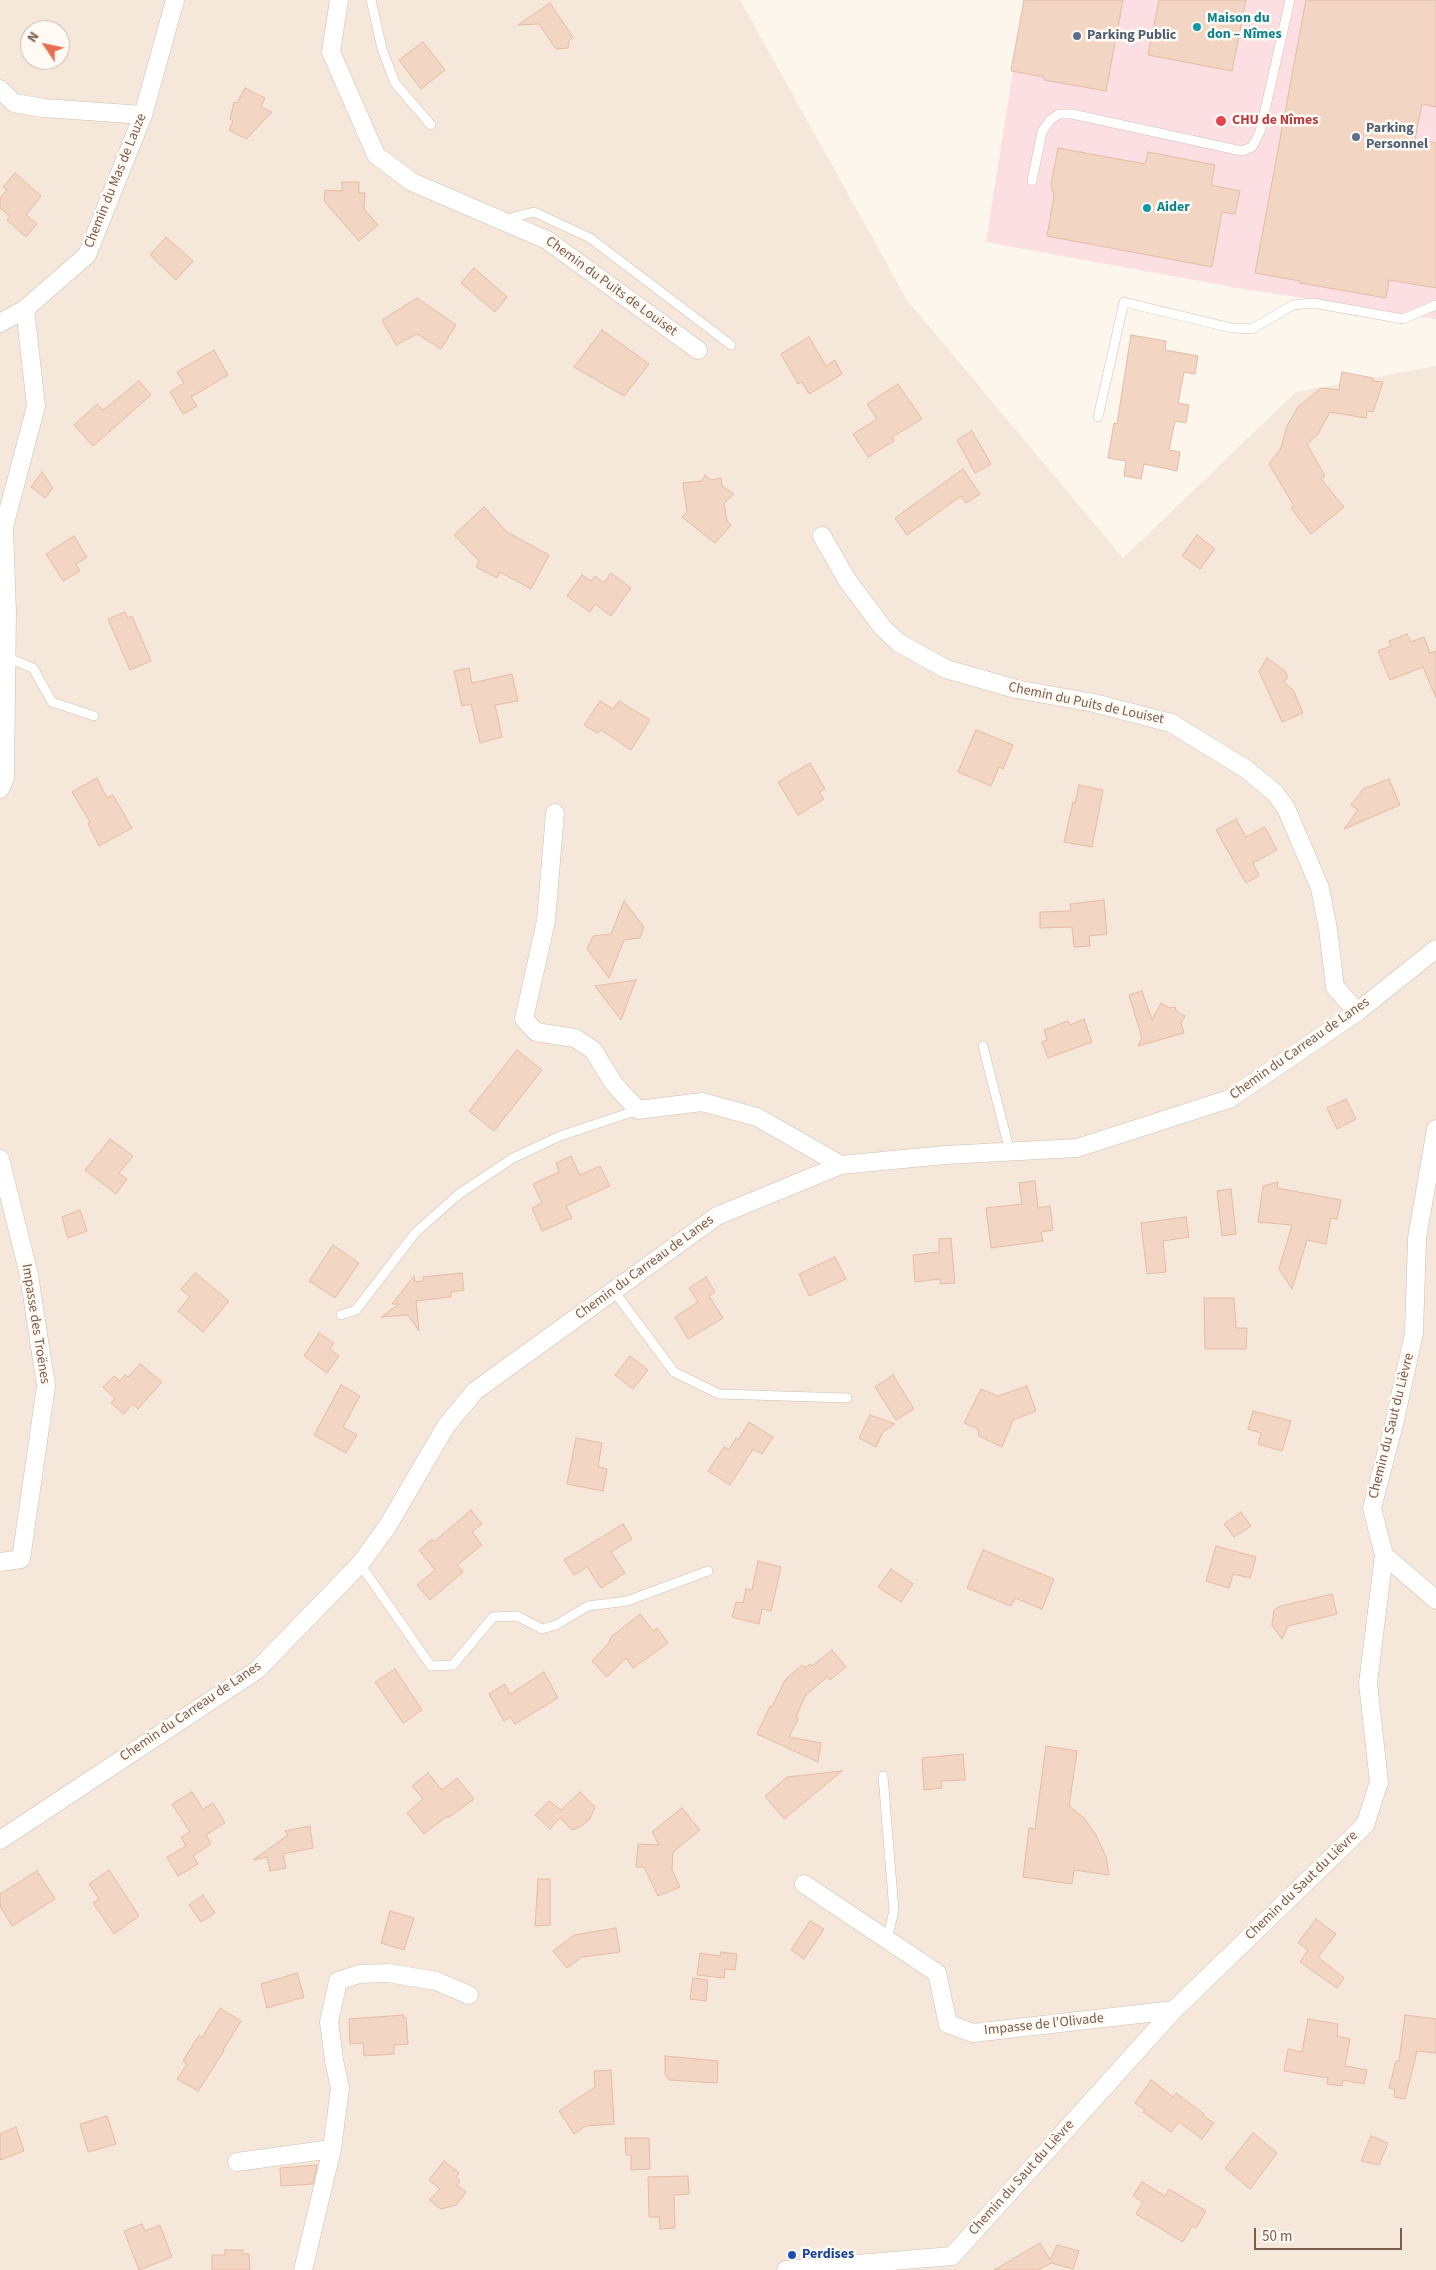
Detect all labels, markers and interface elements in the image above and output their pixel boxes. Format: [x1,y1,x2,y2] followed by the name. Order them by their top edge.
[1207,11,1282,44] place label: Maison du don – Nîmes
[20,20,70,70] north arrow
[1191,21,1203,33] marker: Maison du don – Nîmes
[22,28,44,47] text: N
[1087,28,1176,44] place label: Parking Public
[1071,30,1083,42] marker: Parking Public
[81,111,151,251] street label: Chemin du Mas de Lauze
[1232,113,1318,129] place label: CHU de Nîmes
[1214,114,1228,128] marker: CHU de Nîmes
[1366,121,1428,154] place label: Parking Personnel
[1350,131,1362,143] marker: Parking Personnel
[1157,200,1190,216] place label: Aider
[1141,202,1153,214] marker: Aider
[542,234,680,340] street label: Chemin du Puits de Louiset
[1007,679,1165,729] street label: Chemin du Puits de Louiset
[1227,994,1373,1104] street label: Chemin du Carreau de Lanes
[573,1212,717,1324] street label: Chemin du Carreau de Lanes
[17,1263,53,1385] street label: Impasse des Troënes
[1366,1351,1418,1501] street label: Chemin du Saut du Lièvre
[117,1658,265,1766] street label: Chemin du Carreau de Lanes
[1242,1828,1362,1944] street label: Chemin du Saut du Lièvre
[983,2010,1105,2040] street label: Impasse de l'Olivade
[966,2117,1078,2239] street label: Chemin du Saut du Lièvre
[1256,2218,1404,2250] scale bar
[1262,2226,1292,2247] text: 50 m
[802,2247,854,2263] place label: Perdises
[786,2249,798,2261] marker: Perdises

